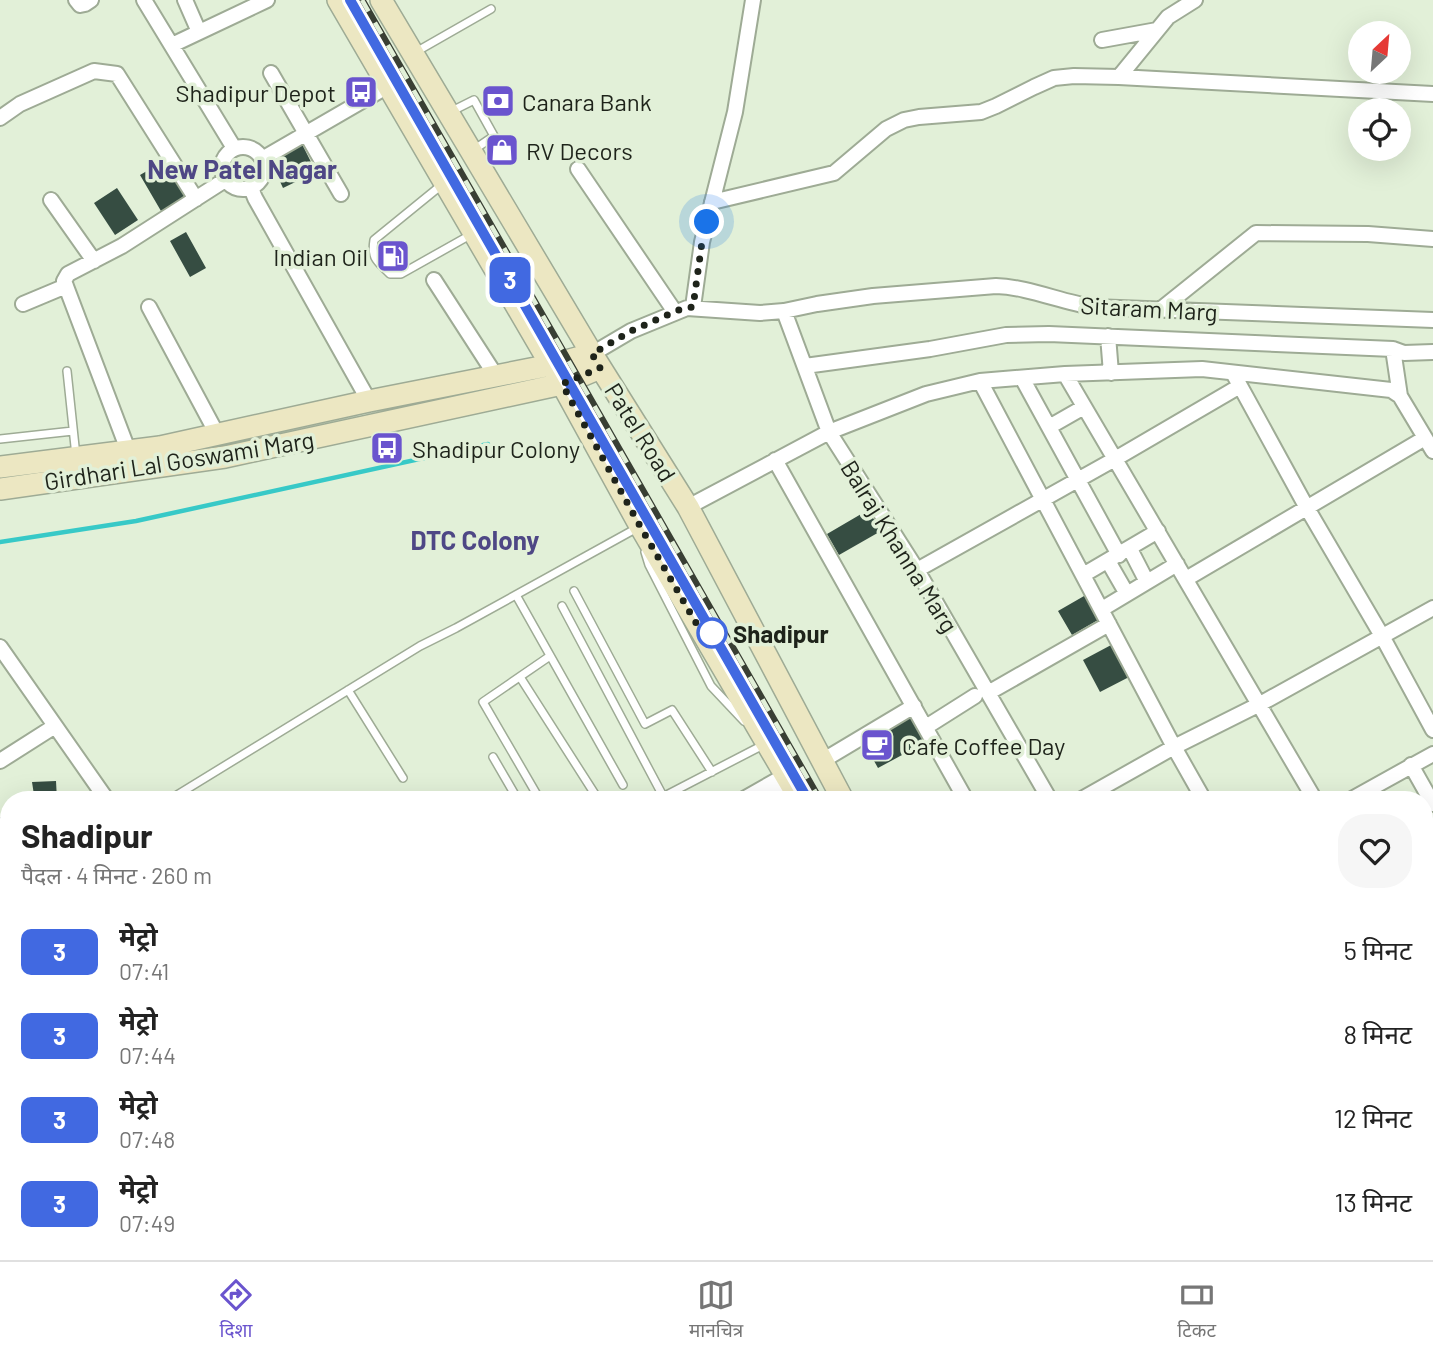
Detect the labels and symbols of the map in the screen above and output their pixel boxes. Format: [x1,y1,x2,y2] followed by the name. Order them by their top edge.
[1348,21,1410,84] north arrow
[342,73,380,111] bus stop icon: Shadipur Depot
[176,78,336,107] place label: Shadipur Depot
[479,82,517,120] bank icon: Canara Bank
[522,87,652,116] place label: Canara Bank
[483,131,521,169] shop icon: RV Decors
[526,136,633,165] place label: RV Decors
[147,153,337,184] district label: New Patel Nagar
[689,204,724,239] your location
[374,237,412,275] fuel station icon: Indian Oil
[273,242,368,271] place label: Indian Oil
[487,257,533,303] line badge: 3
[1080,290,1218,326] street label: Sitaram Marg
[599,377,683,487] street label: Patel Road
[42,424,316,496] street label: Girdhari Lal Goswami Marg
[368,429,406,467] bus stop icon: Shadipur Colony
[412,434,580,463] place label: Shadipur Colony
[835,454,965,638] street label: Balraj Khanna Marg
[411,524,539,555] district label: DTC Colony
[697,618,727,648] marker: Shadipur
[733,619,829,648] place label: Shadipur
[858,726,896,764] cafe icon: Cafe Coffee Day
[902,731,1065,760] place label: Cafe Coffee Day

